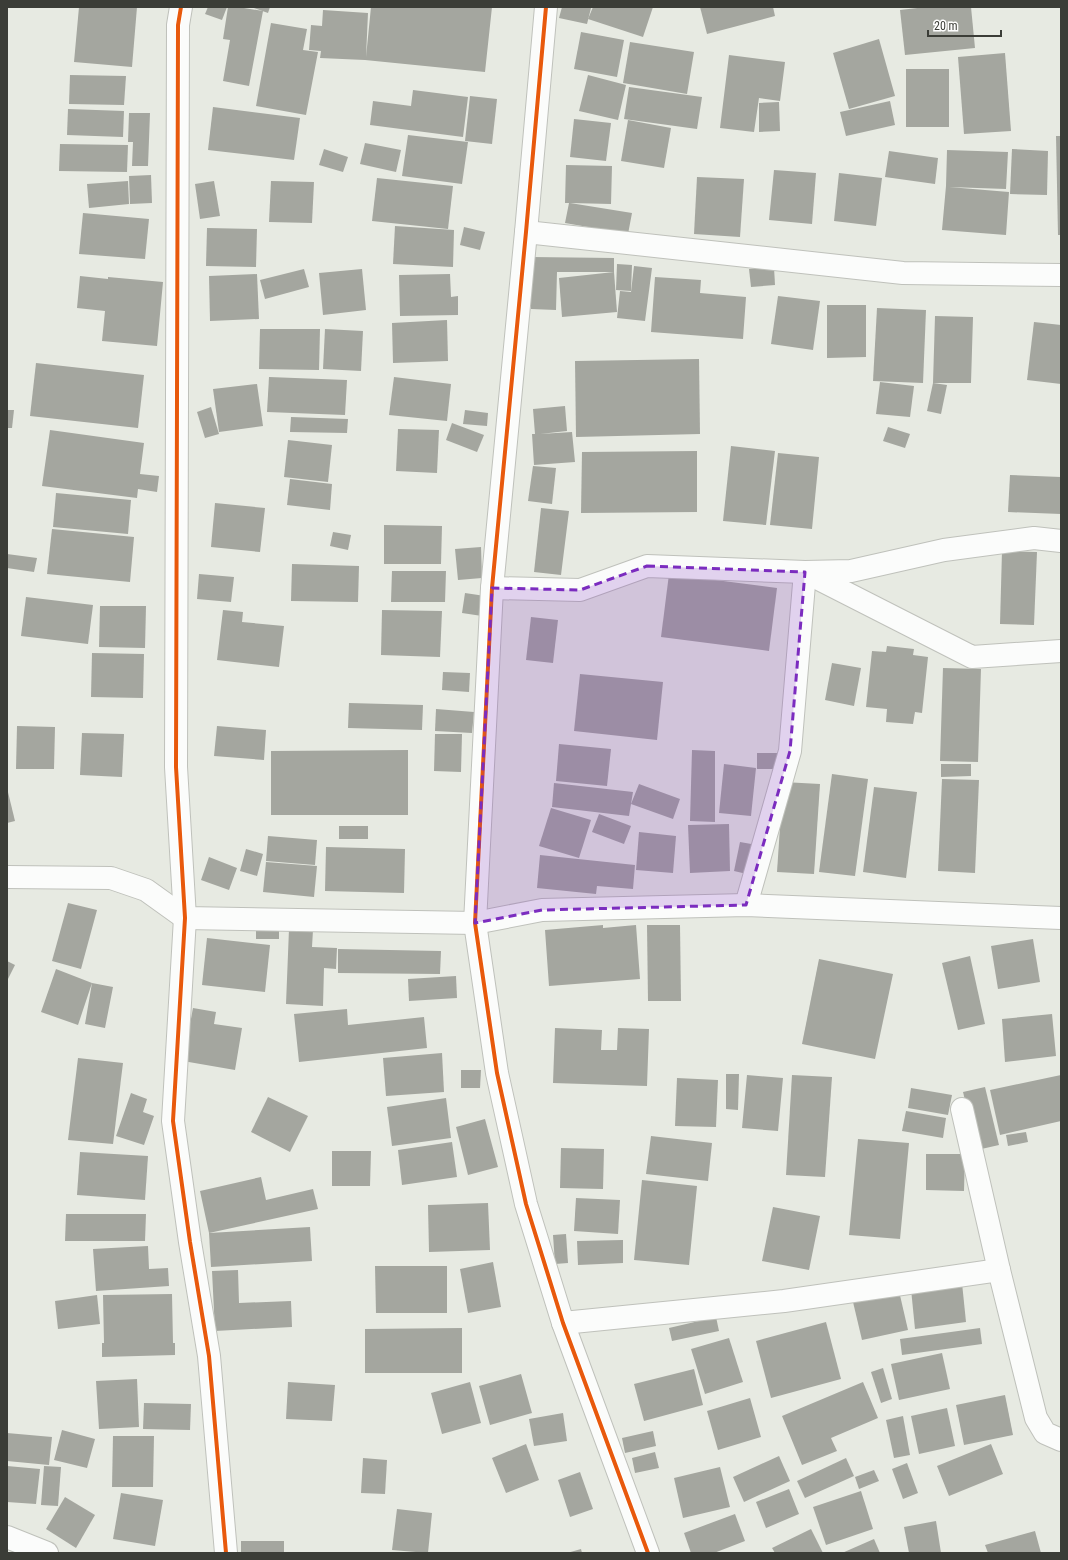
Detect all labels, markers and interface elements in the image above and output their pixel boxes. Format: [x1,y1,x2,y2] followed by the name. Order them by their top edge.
[928,12,1001,38] scale bar
[934,19,958,33] text: 20 m

